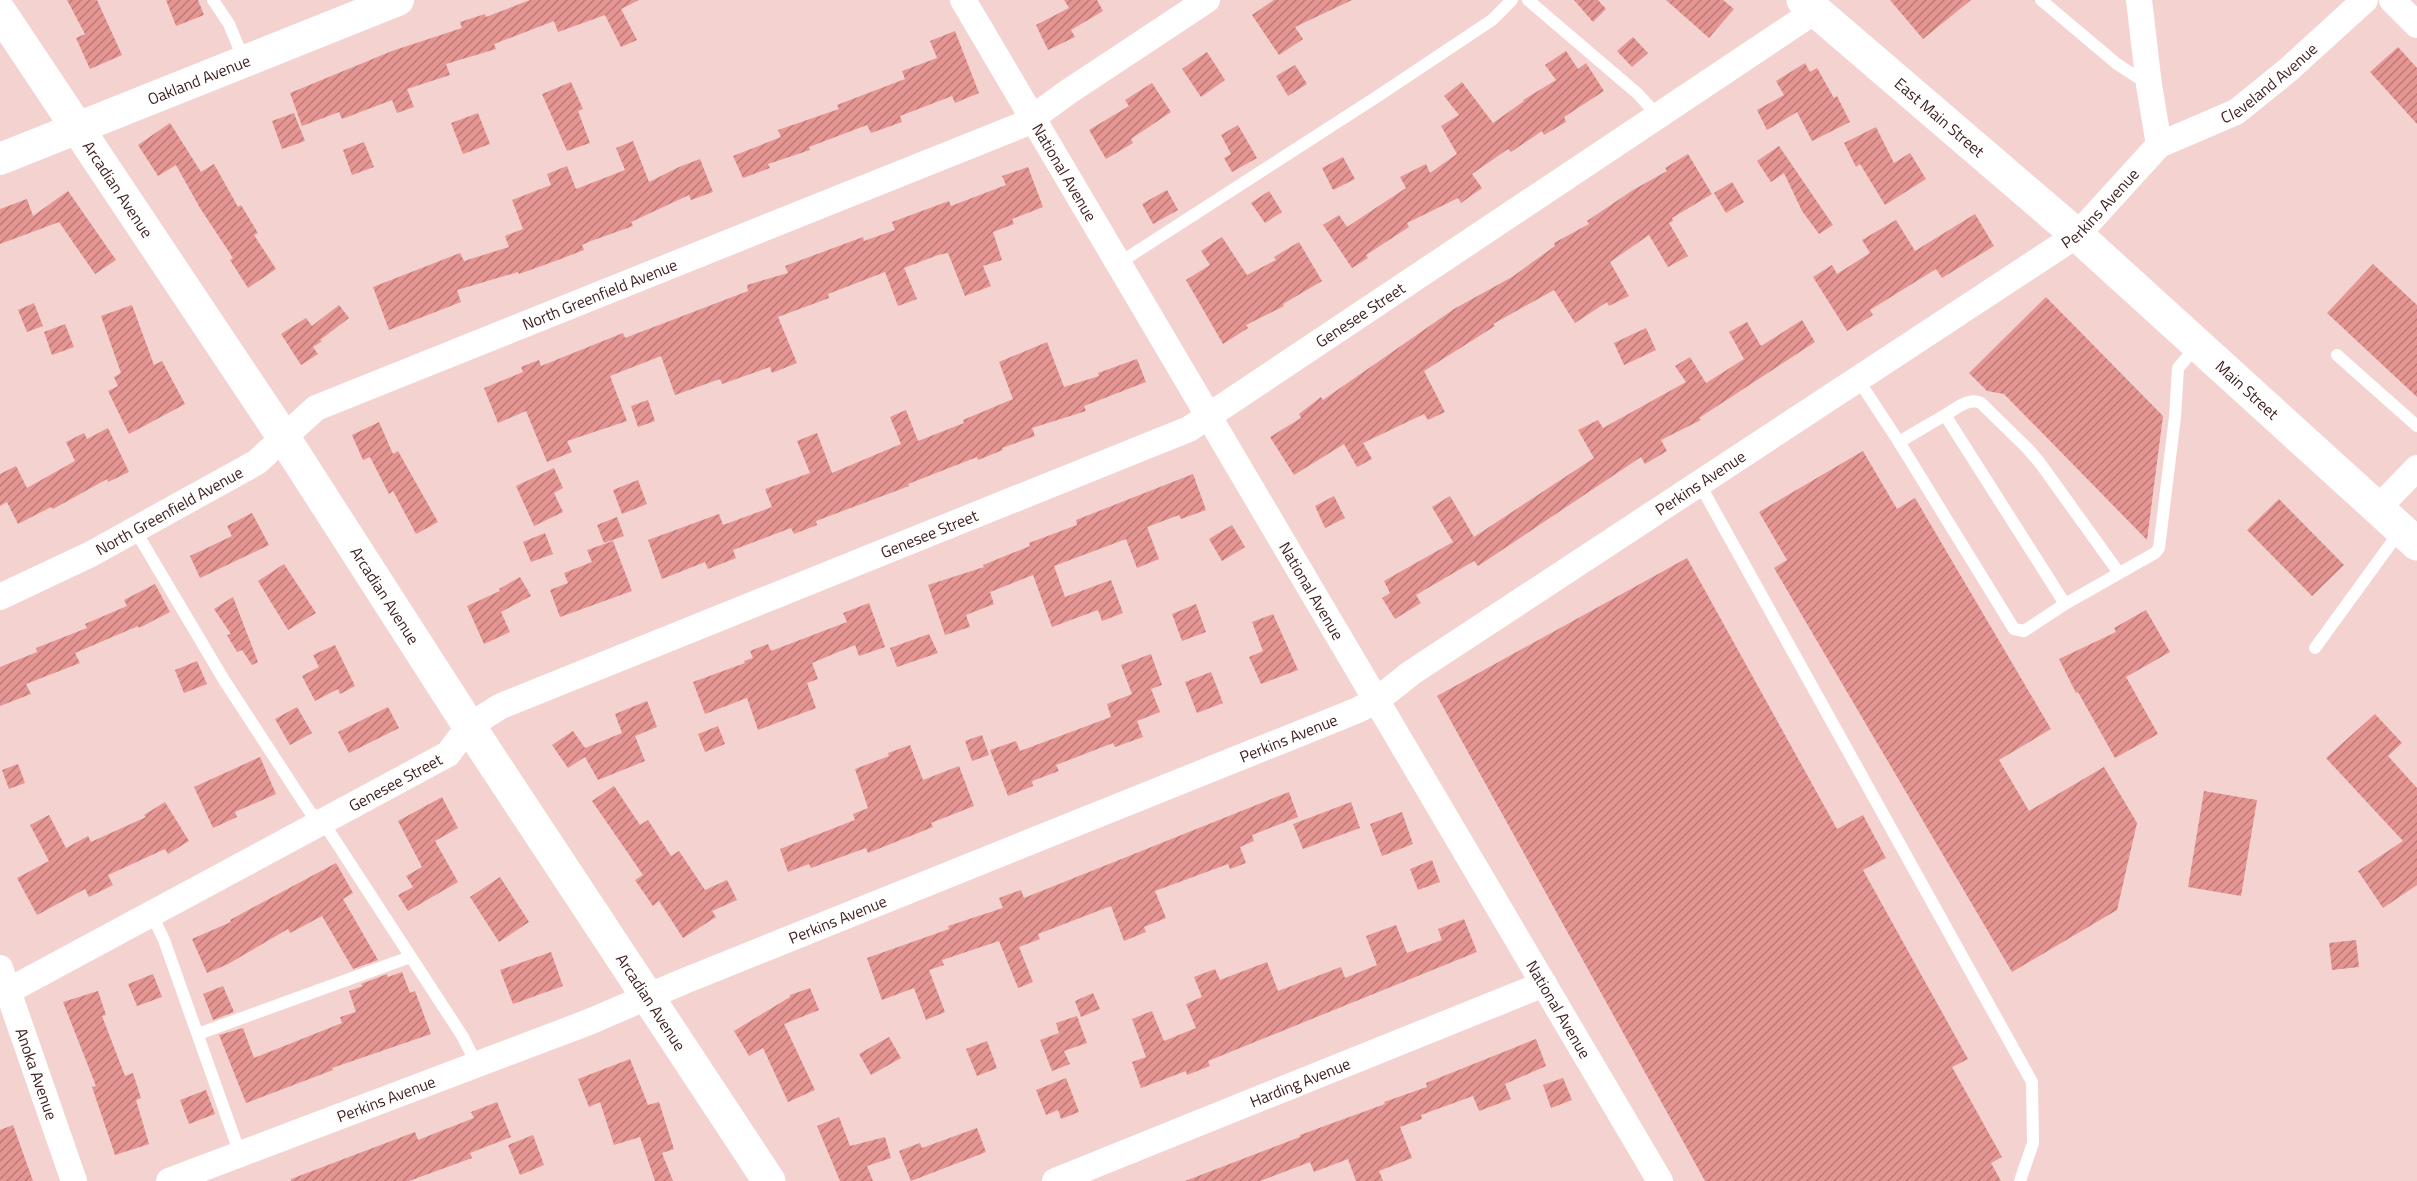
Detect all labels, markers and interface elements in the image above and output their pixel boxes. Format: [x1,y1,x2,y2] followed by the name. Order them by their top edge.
[2217,37,2323,129] street label: Cleveland Avenue
[144,48,254,111] street label: Oakland Avenue
[1889,72,1990,163] street label: East Main Street
[1026,119,1103,226] street label: National Avenue
[77,136,159,243] street label: Arcadian Avenue
[2056,163,2144,254] street label: Perkins Avenue
[518,252,681,336] street label: North Greenfield Avenue
[1311,276,1410,353] street label: Genesee Street
[2210,354,2285,425] street label: Main Street
[1650,444,1750,521] street label: Perkins Avenue
[91,460,247,561] street label: North Greenfield Avenue
[877,503,982,564] street label: Genesee Street
[1273,537,1350,644] street label: National Avenue
[345,542,425,649] street label: Arcadian Avenue
[1236,707,1341,769] street label: Perkins Avenue
[344,747,447,817] street label: Genesee Street
[785,889,890,950] street label: Perkins Avenue
[610,949,692,1056] street label: Arcadian Avenue
[1520,956,1597,1063] street label: National Avenue
[10,1025,64,1123] street label: Anoka Avenue
[1246,1051,1354,1113] street label: Harding Avenue
[333,1069,439,1128] street label: Perkins Avenue

